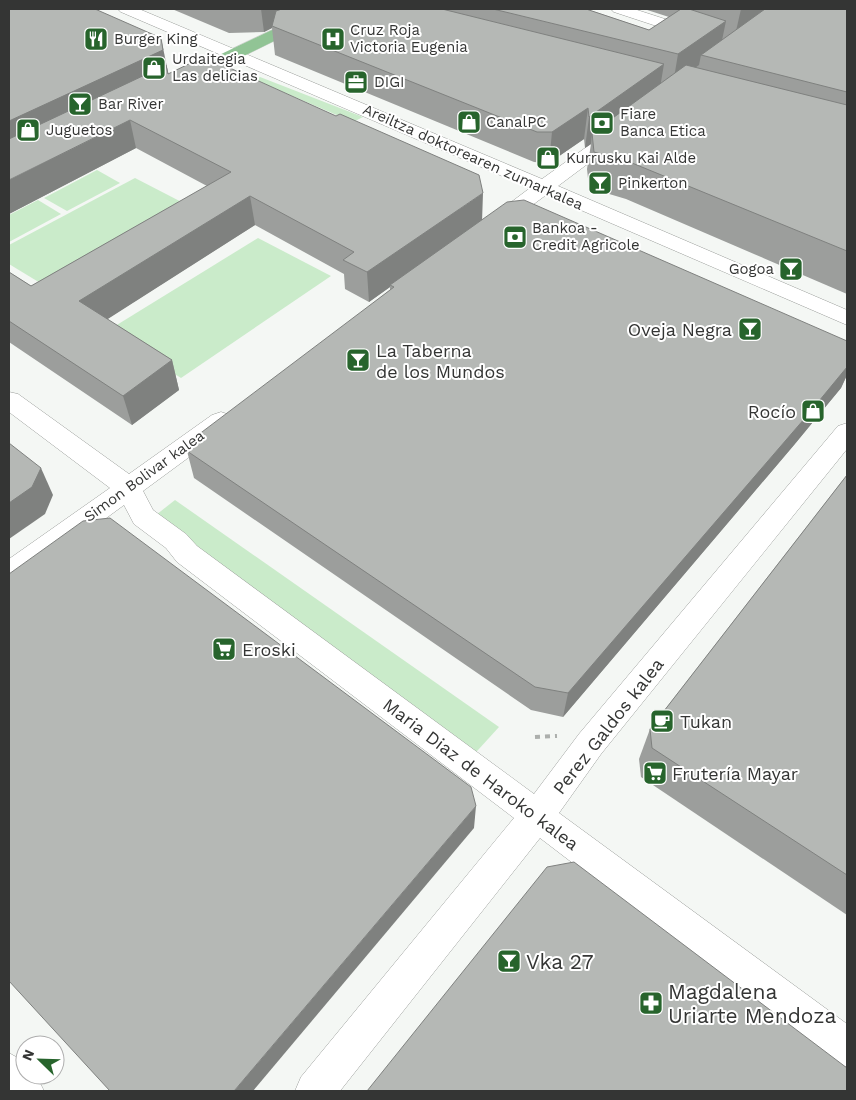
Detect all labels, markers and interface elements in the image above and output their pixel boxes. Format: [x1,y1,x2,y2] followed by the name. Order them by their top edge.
[350,21,468,56] place label: Cruz Roja Victoria Eugenia
[83,26,109,52] restaurant icon: Burger King
[320,26,346,52] hospital icon: Cruz Roja Victoria Eugenia
[114,30,197,48] place label: Burger King
[172,50,258,85] place label: Urdaitegia Las delicias
[141,55,167,81] shop icon: Urdaitegia Las delicias
[343,69,369,95] office icon: DIGI
[374,73,405,91] place label: DIGI
[67,91,93,117] bar icon: Bar River
[98,95,164,113] place label: Bar River
[360,100,586,214] street label: Areiltza doktorearen zumarkalea
[620,105,706,140] place label: Fiare Banca Etica
[456,109,482,135] shop icon: CanalPC
[589,110,615,136] bank icon: Fiare Banca Etica
[486,113,547,131] place label: CanalPC
[15,117,41,143] shop icon: Juguetos
[46,121,113,139] place label: Juguetos
[535,145,561,171] shop icon: Kurrusku Kai Alde
[566,149,696,167] place label: Kurrusku Kai Alde
[587,170,613,196] bar icon: Pinkerton
[618,174,688,192] place label: Pinkerton
[532,219,640,254] place label: Bankoa - Credit Agricole
[502,224,528,250] bank icon: Bankoa - Credit Agricole
[778,256,804,282] bar icon: Gogoa
[729,260,774,278] place label: Gogoa
[737,316,763,342] bar icon: Oveja Negra
[628,319,732,340] place label: Oveja Negra
[376,340,505,382] place label: La Taberna de los Mundos
[345,347,371,373] bar icon: La Taberna de los Mundos
[800,398,826,424] shop icon: Rocío
[748,401,796,422] place label: Rocío
[80,426,208,526] street label: Simon Bolivar kalea
[211,636,237,662] supermarket icon: Eroski
[242,639,296,660] place label: Eroski
[548,654,668,798] street label: Perez Galdos kalea
[379,694,583,854] street label: Maria Diaz de Haroko kalea
[649,708,675,734] cafe icon: Tukan
[680,711,732,732] place label: Tukan
[642,760,668,786] supermarket icon: Frutería Mayar
[672,763,798,784] place label: Frutería Mayar
[496,948,522,974] bar icon: Vka 27
[526,949,594,974] place label: Vka 27
[668,979,837,1028] place label: Magdalena Uriarte Mendoza
[638,990,664,1016] pharmacy icon: Magdalena Uriarte Mendoza
[15,1035,65,1085] north arrow
[19,1047,37,1063] text: N

